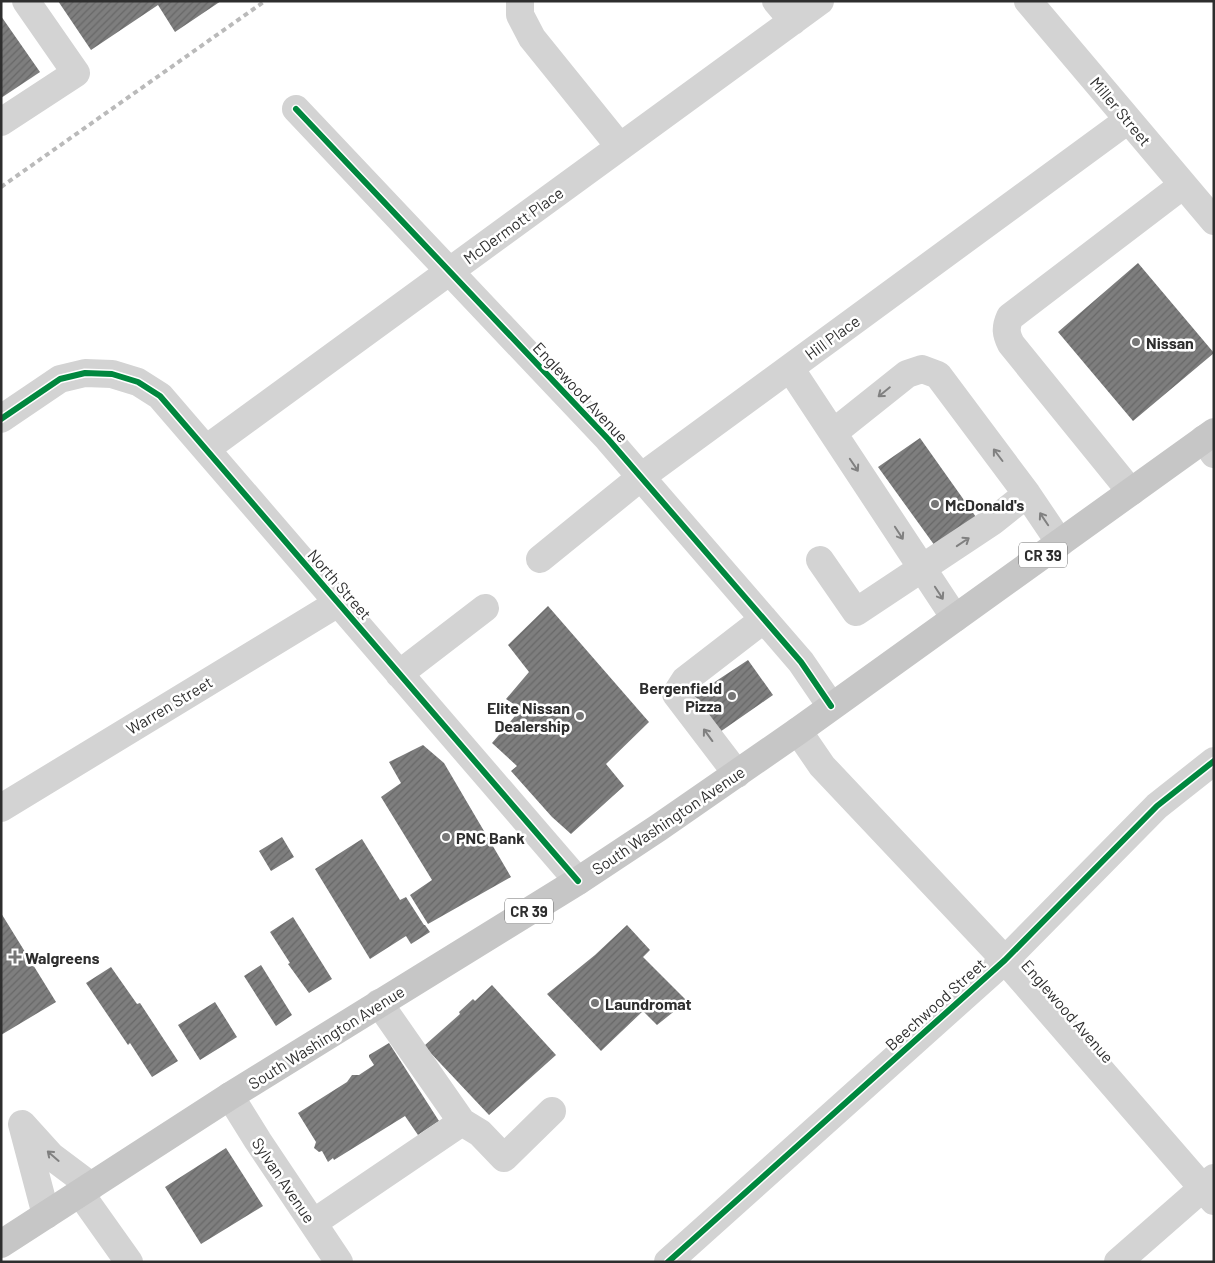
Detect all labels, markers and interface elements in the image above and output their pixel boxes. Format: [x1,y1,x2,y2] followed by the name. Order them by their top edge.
[1087,73,1155,149] street label: Miller Street
[459,182,567,268] street label: McDermott Place
[801,311,863,363] street label: Hill Place
[1146,333,1194,352] place label: Nissan
[1130,336,1142,348] marker: Nissan
[530,338,632,446] street label: Englewood Avenue
[878,387,891,398] one-way arrow
[993,448,1003,462] one-way arrow
[849,458,860,472] one-way arrow
[945,495,1024,514] place label: McDonald's
[929,498,941,510] marker: McDonald's
[1038,512,1048,526] one-way arrow
[894,525,904,539] one-way arrow
[956,536,970,547] one-way arrow
[1019,542,1067,568] road number: CR 39
[304,545,376,623] street label: North Street
[934,586,944,600] one-way arrow
[123,672,215,738] street label: Warren Street
[639,678,722,715] place label: Bergenfield Pizza
[726,690,738,702] marker: Bergenfield Pizza
[487,698,570,735] place label: Elite Nissan Dealership
[574,710,586,722] marker: Elite Nissan Dealership
[702,729,713,742] one-way arrow
[588,762,748,878] street label: South Washington Avenue
[456,828,525,847] place label: PNC Bank
[440,831,452,843] marker: PNC Bank
[505,898,553,924] road number: CR 39
[25,948,100,967] place label: Walgreens
[9,951,21,963] marker: Walgreens
[881,954,989,1054] street label: Beechwood Street
[1018,956,1118,1066] street label: Englewood Avenue
[245,981,407,1093] street label: South Washington Avenue
[605,994,692,1013] place label: Laundromat
[589,997,601,1009] marker: Laundromat
[249,1134,319,1226] street label: Sylvan Avenue
[46,1151,59,1162] one-way arrow

